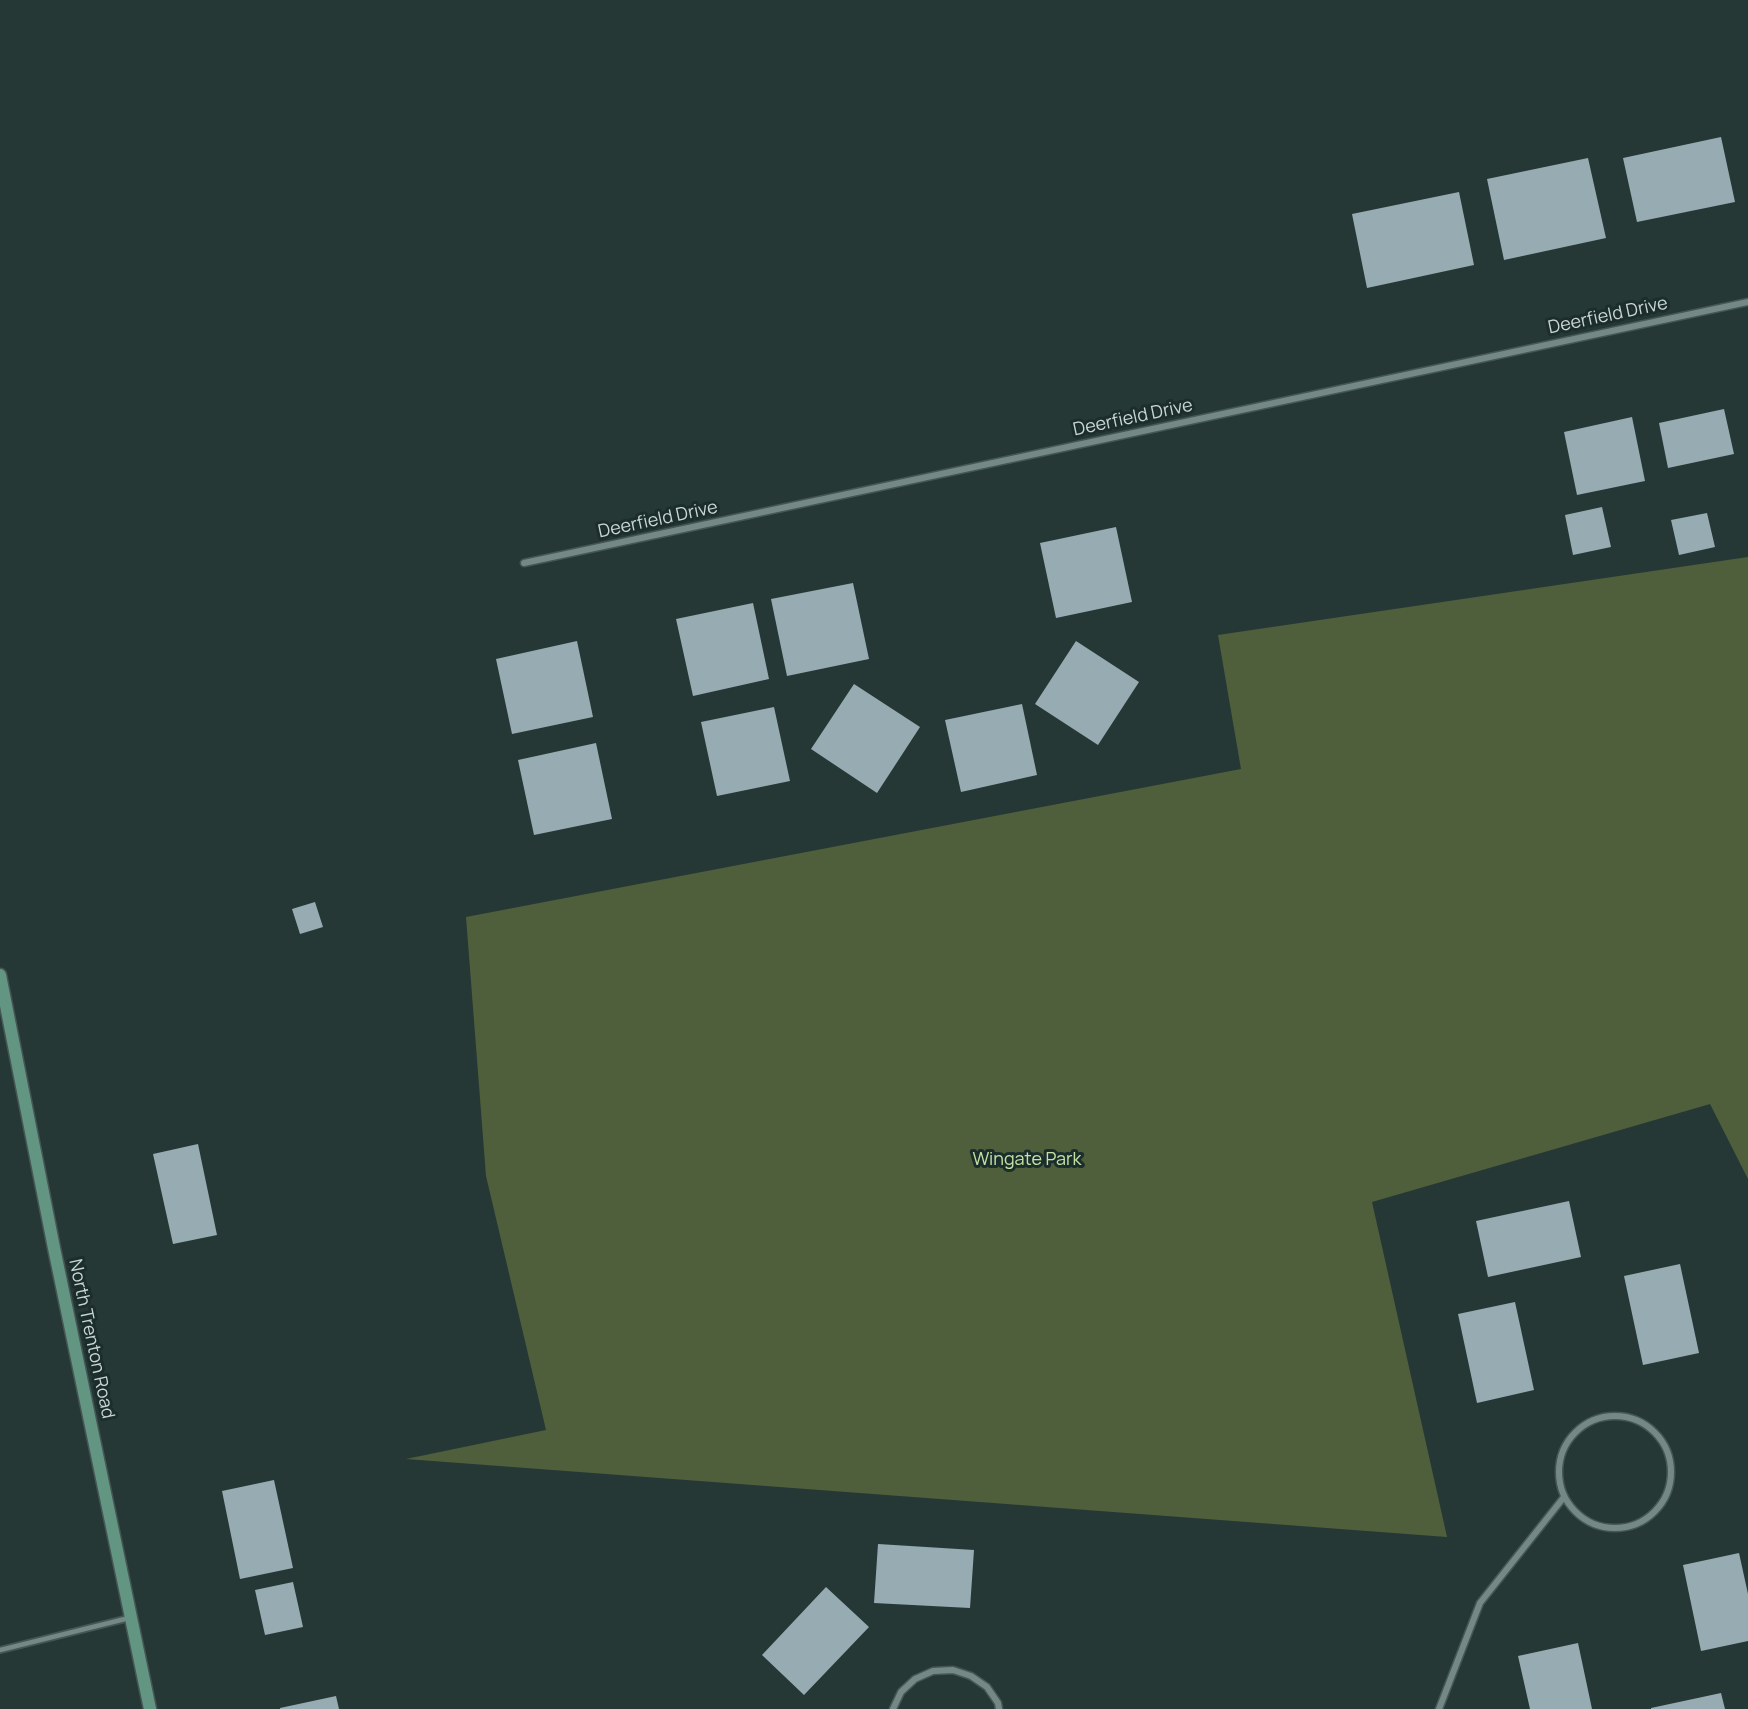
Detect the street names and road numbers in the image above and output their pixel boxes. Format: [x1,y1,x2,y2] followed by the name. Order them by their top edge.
[1546,293,1670,339] street label: Deerfield Drive
[1071,395,1195,441] street label: Deerfield Drive
[596,497,720,543] street label: Deerfield Drive
[64,1257,118,1421] street label: North Trenton Road

